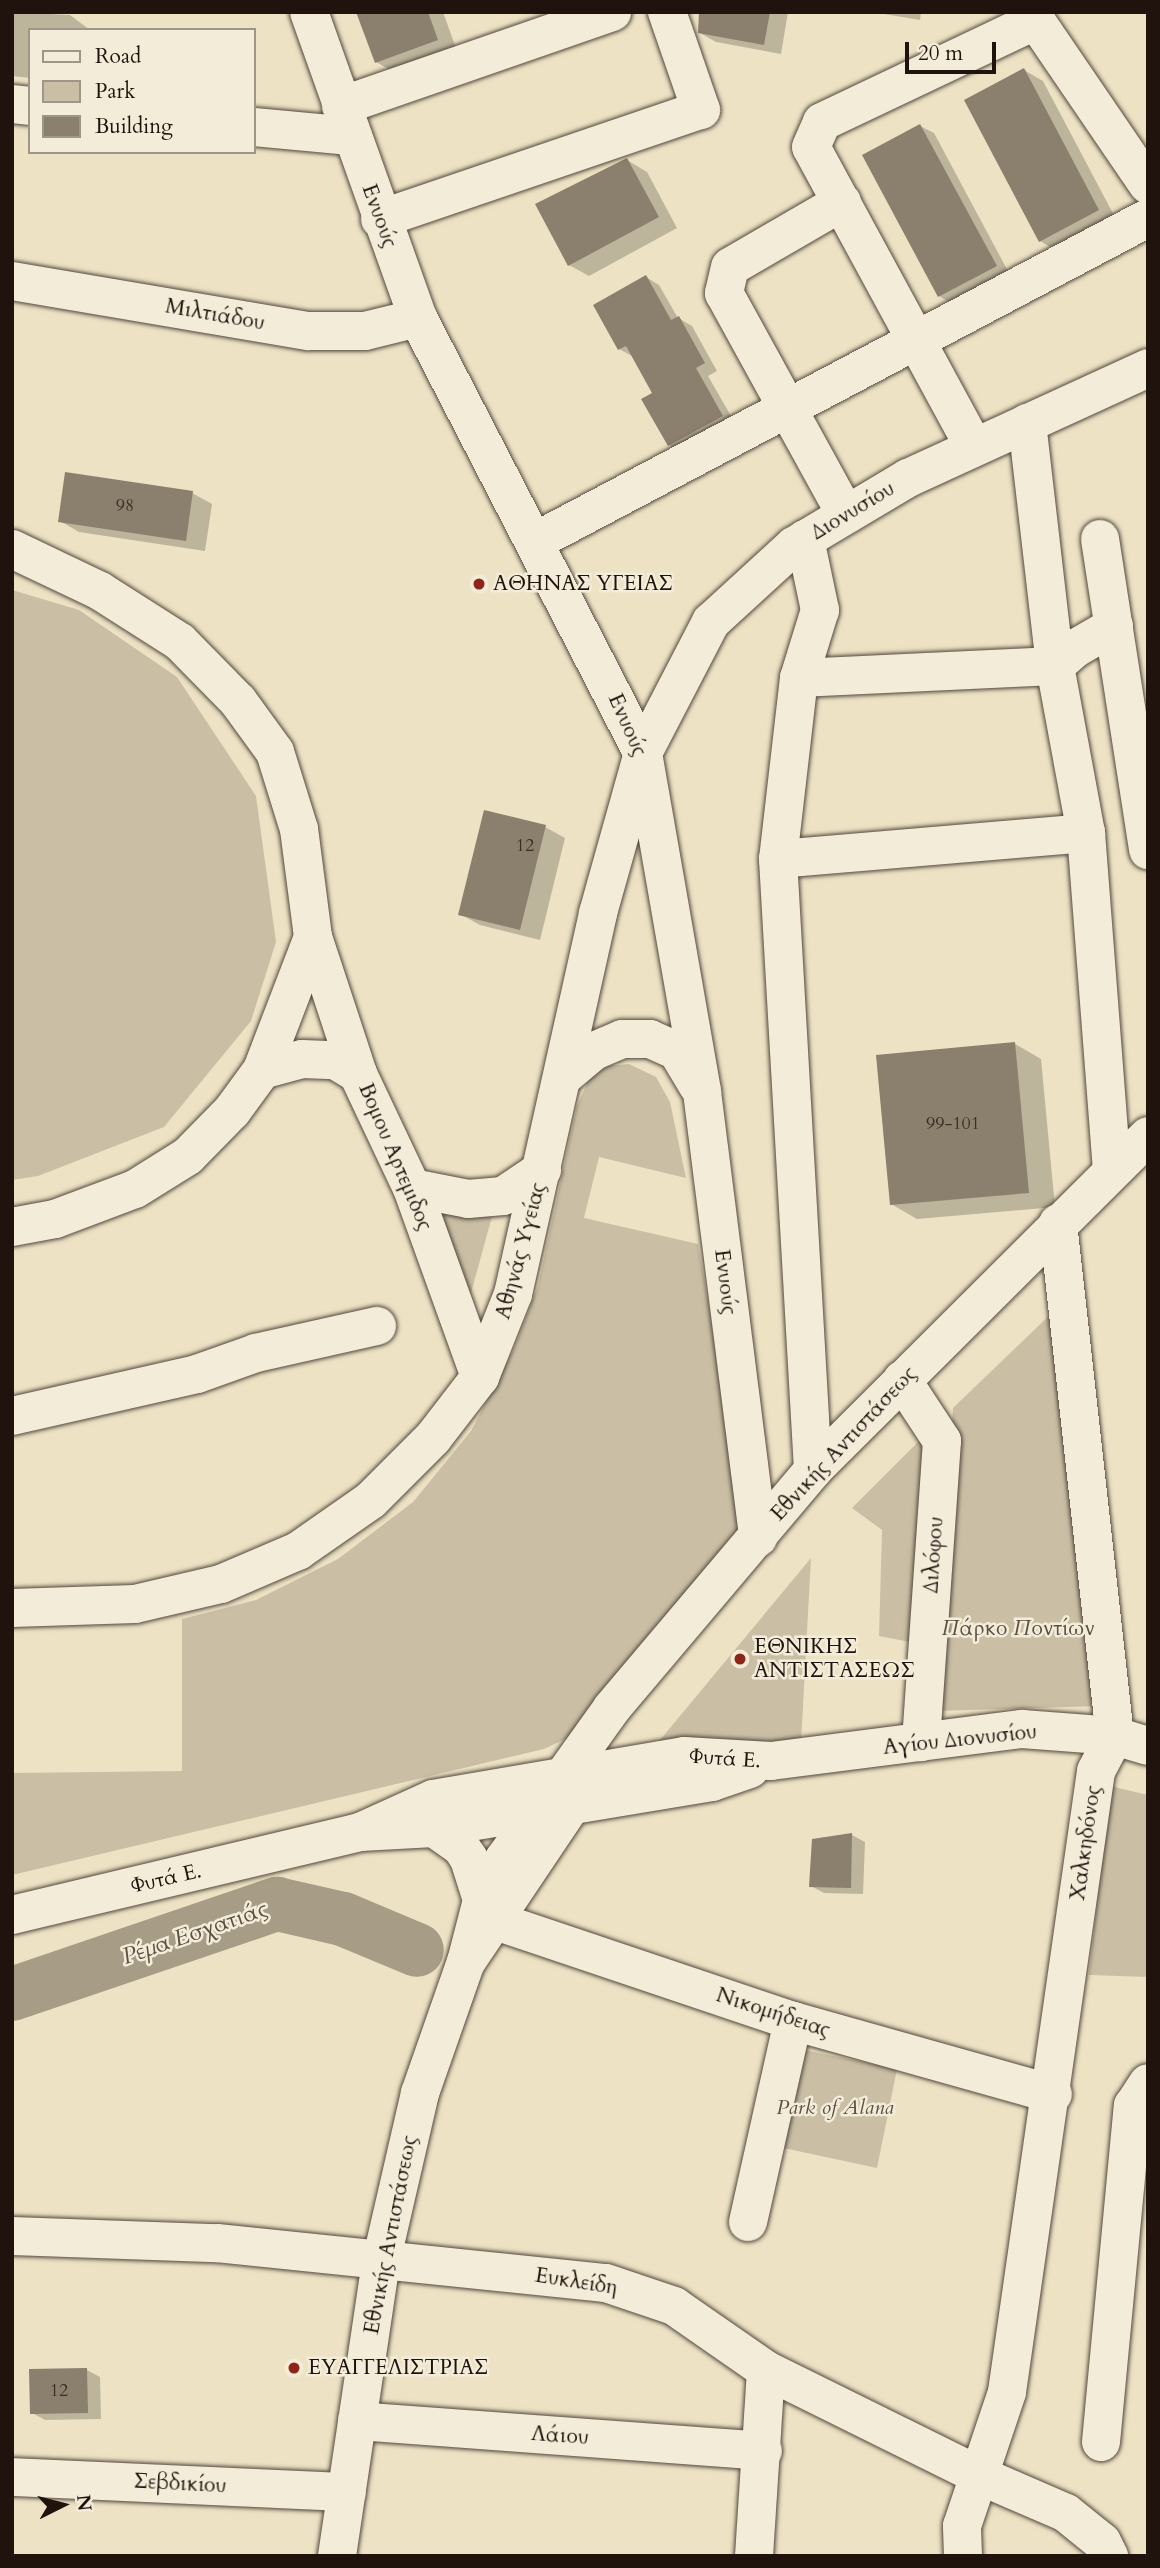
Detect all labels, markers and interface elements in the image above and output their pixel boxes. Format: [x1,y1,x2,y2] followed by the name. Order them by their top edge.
[28,28,256,154] legend
[908,28,999,72] scale bar
[918,39,963,68] text: 20 m
[95,42,141,71] text: Road
[95,77,135,106] text: Park
[95,112,173,141] text: Building
[356,181,402,251] street label: Ενυούς
[163,294,267,336] street label: Μιλτιάδου
[807,476,899,546] street label: Διονυσίου
[116,495,134,517] house number: 98
[493,571,673,597] place label: ΑΘΗΝΑΣ ΥΓΕΙΑΣ
[471,576,487,592] marker: ΑΘΗΝΑΣ ΥΓΕΙΑΣ
[602,690,652,760] street label: Ενυούς
[516,835,534,857] house number: 12
[353,1080,437,1234] street label: Βομου Αρτεμιδος
[926,1113,980,1135] house number: 99-101
[491,1180,551,1322] street label: Αθηνάς Υγείας
[708,1248,742,1316] street label: Ενυούς
[766,1362,922,1526] street label: Εθνικής Αντιστάσεως
[919,1516,949,1594] street label: Διλόφου
[941,1616,1095,1642] park label: Πάρκο Ποντίων
[754,1634,915,1684] place label: ΕΘΝΙΚΗΣ ΑΝΤΙΣΤΑΣΕΩΣ
[732,1651,748,1667] marker: ΕΘΝΙΚΗΣ ΑΝΤΙΣΤΑΣΕΩΣ
[882,1719,1038,1761] street label: Αγίου Διονυσίου
[688,1744,762,1774] street label: Φυτά Ε.
[1065,1784,1107,1902] street label: Χαλκηδόνος
[128,1859,204,1899] street label: Φυτά Ε.
[119,1895,271,1971] water label: Ρέμα Εσχατιάς
[713,1983,833,2043] street label: Νικομήδειας
[776,2095,894,2121] park label: Park of Alana
[359,2133,423,2337] street label: Εθνικής Αντιστάσεως
[533,2263,619,2301] street label: Ευκλείδη
[308,2355,488,2381] place label: ΕΥΑΓΓΕΛΙΣΤΡΙΑΣ
[286,2360,302,2376] marker: ΕΥΑΓΓΕΛΙΣΤΡΙΑΣ
[50,2380,68,2402] house number: 12
[530,2421,590,2451] street label: Λάιου
[133,2469,227,2499] street label: Σεβδικίου
[28,2470,98,2540] north arrow
[70,2493,98,2512] text: N

